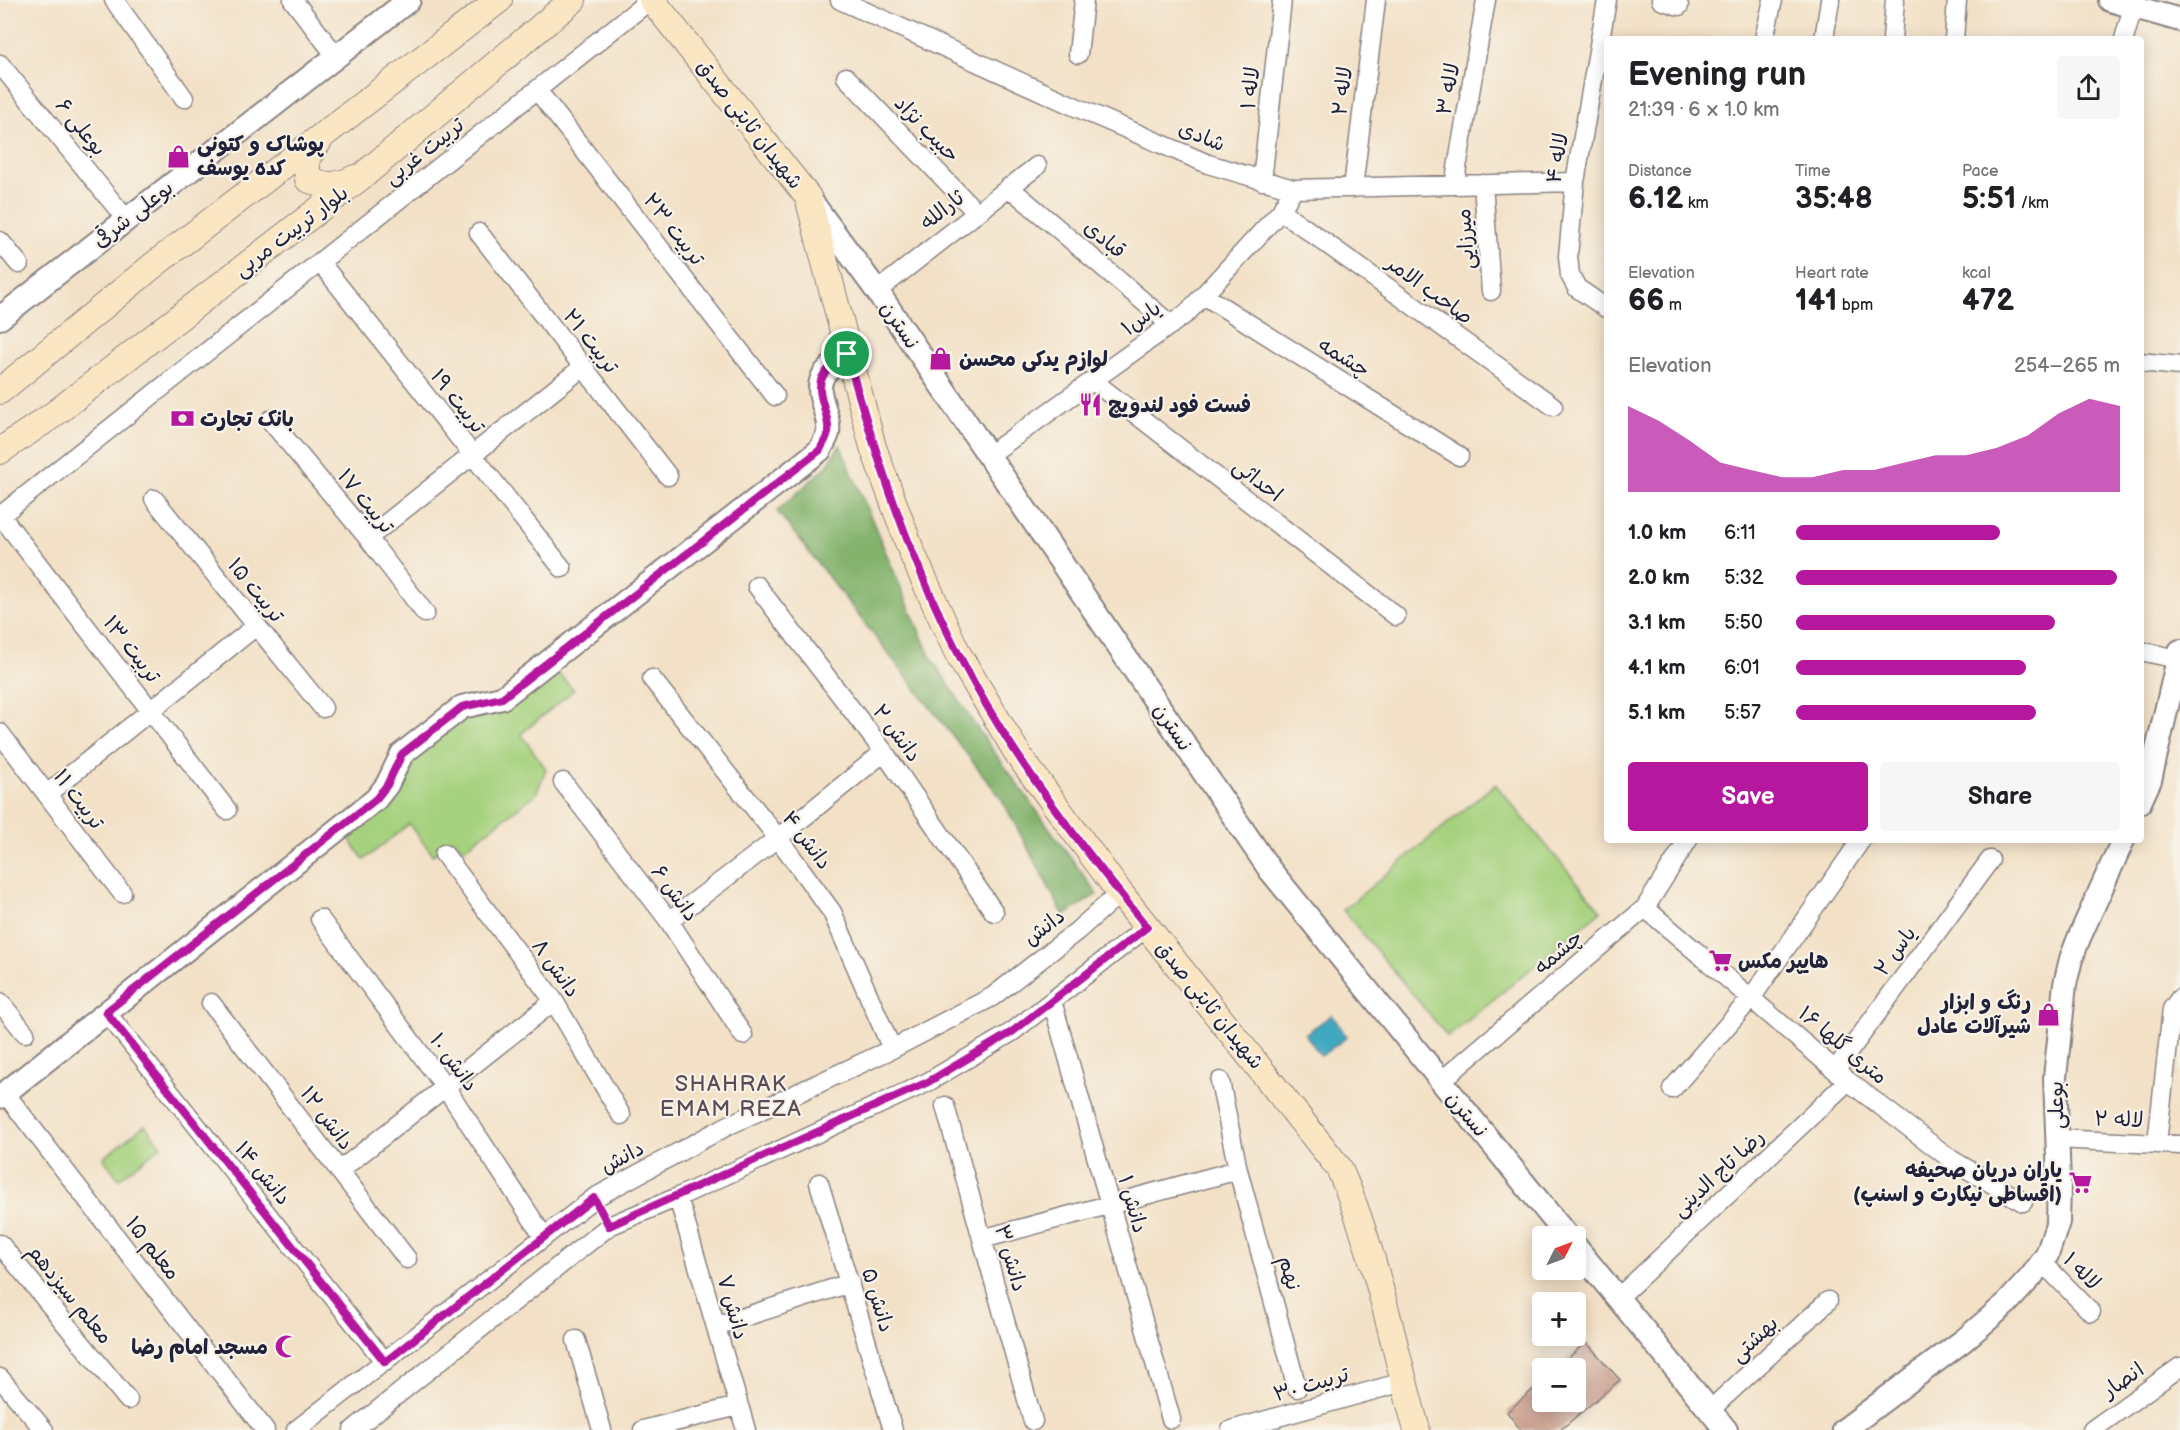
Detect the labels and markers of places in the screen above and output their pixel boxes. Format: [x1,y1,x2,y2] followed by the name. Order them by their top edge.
[197,132,324,181] place label: پوشاک و کتونی کده یوسف
[166,143,192,169] shop icon: پوشاک و کتونی کده یوسف
[821,328,872,379] pin
[928,346,954,372] shop icon: لوازم یدکی محسن
[959,347,1108,375] place label: لوازم یدکی محسن
[1077,392,1103,418] restaurant icon: فست فود لندویچ
[1108,393,1251,418] place label: فست فود لندویچ
[169,406,195,432] bank icon: بانک تجارت
[200,407,294,432] place label: بانک تجارت
[1707,948,1733,974] supermarket icon: هایپر مکس
[1738,949,1829,974] place label: هایپر مکس
[1917,989,2031,1039] place label: رنگ و ابزار شیرآلات عادل
[2036,1001,2062,1027] shop icon: رنگ و ابزار شیرآلات عادل
[1853,1158,2062,1207] place label: یاران دریان صحیفه (اقساطی نیکارت و اسنپ)
[2067,1169,2093,1195] supermarket icon: یاران دریان صحیفه (اقساطی نیکارت و اسنپ)
[273,1334,299,1360] mosque icon: مسجد امام رضا
[131,1335,268,1363] place label: مسجد امام رضا

